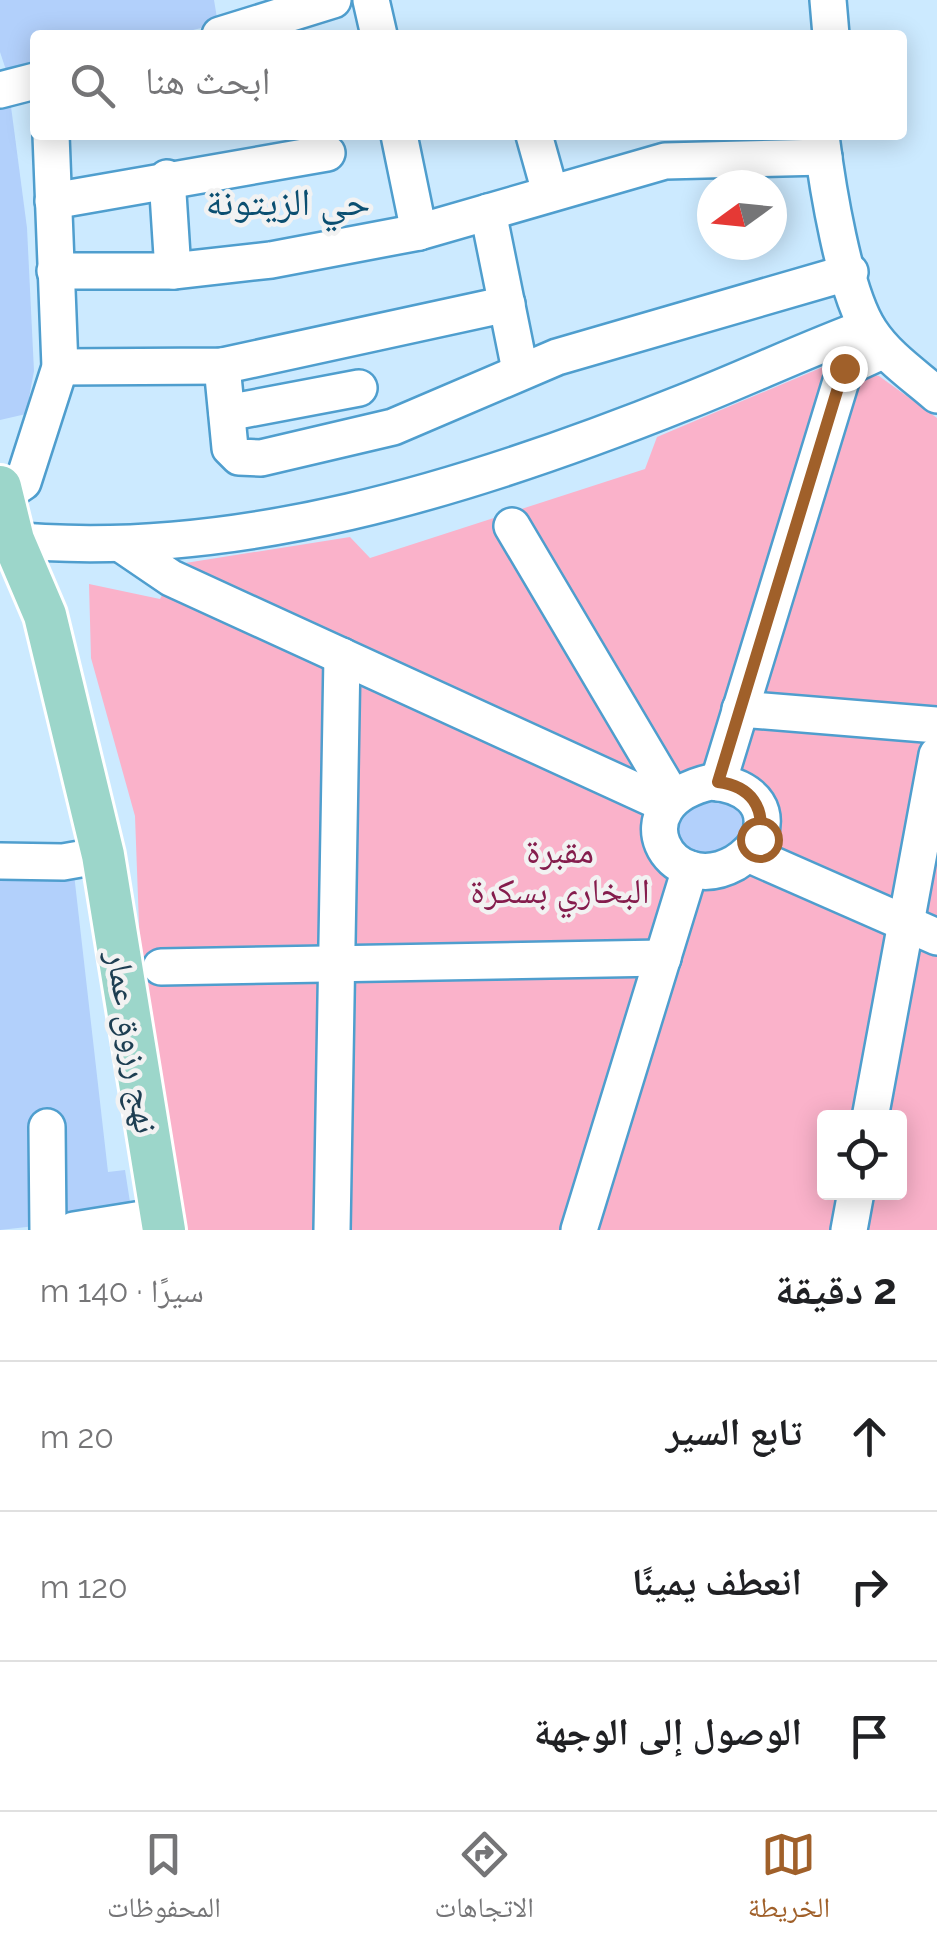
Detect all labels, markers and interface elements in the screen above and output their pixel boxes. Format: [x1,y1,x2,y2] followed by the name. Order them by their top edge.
[30,30,907,140] search box
[65,58,120,113] icon: search
[145,58,271,103] text: ابحث هنا
[697,170,787,260] north arrow
[206,179,370,232] district label: حي الزيتونة
[822,346,868,392] route end
[737,817,783,863] route start
[470,830,650,919] park label: مقبرة البخاري بسكرة
[97,947,168,1137] street label: نهج رزوق عمار
[817,1110,907,1200] map controls
[817,1110,907,1200] button: locate
[775,1265,897,1314] text: 2 دقيقة
[40,1272,204,1309] text: سيرًا · 140 m
[666,1409,802,1454] text: تابع السير
[842,1409,897,1464] icon: ahead
[40,1418,114,1455] text: 20 m
[632,1559,802,1604] text: انعطف يمينًا
[842,1559,897,1614] icon: right
[40,1568,128,1605] text: 120 m
[534,1709,802,1754] text: الوصول إلى الوجهة
[842,1709,897,1764] icon: arrive
[107,1827,221,1935] tab: المحفوظات
[435,1827,534,1935] tab: الاتجاهات
[748,1827,830,1935] tab: الخريطة

